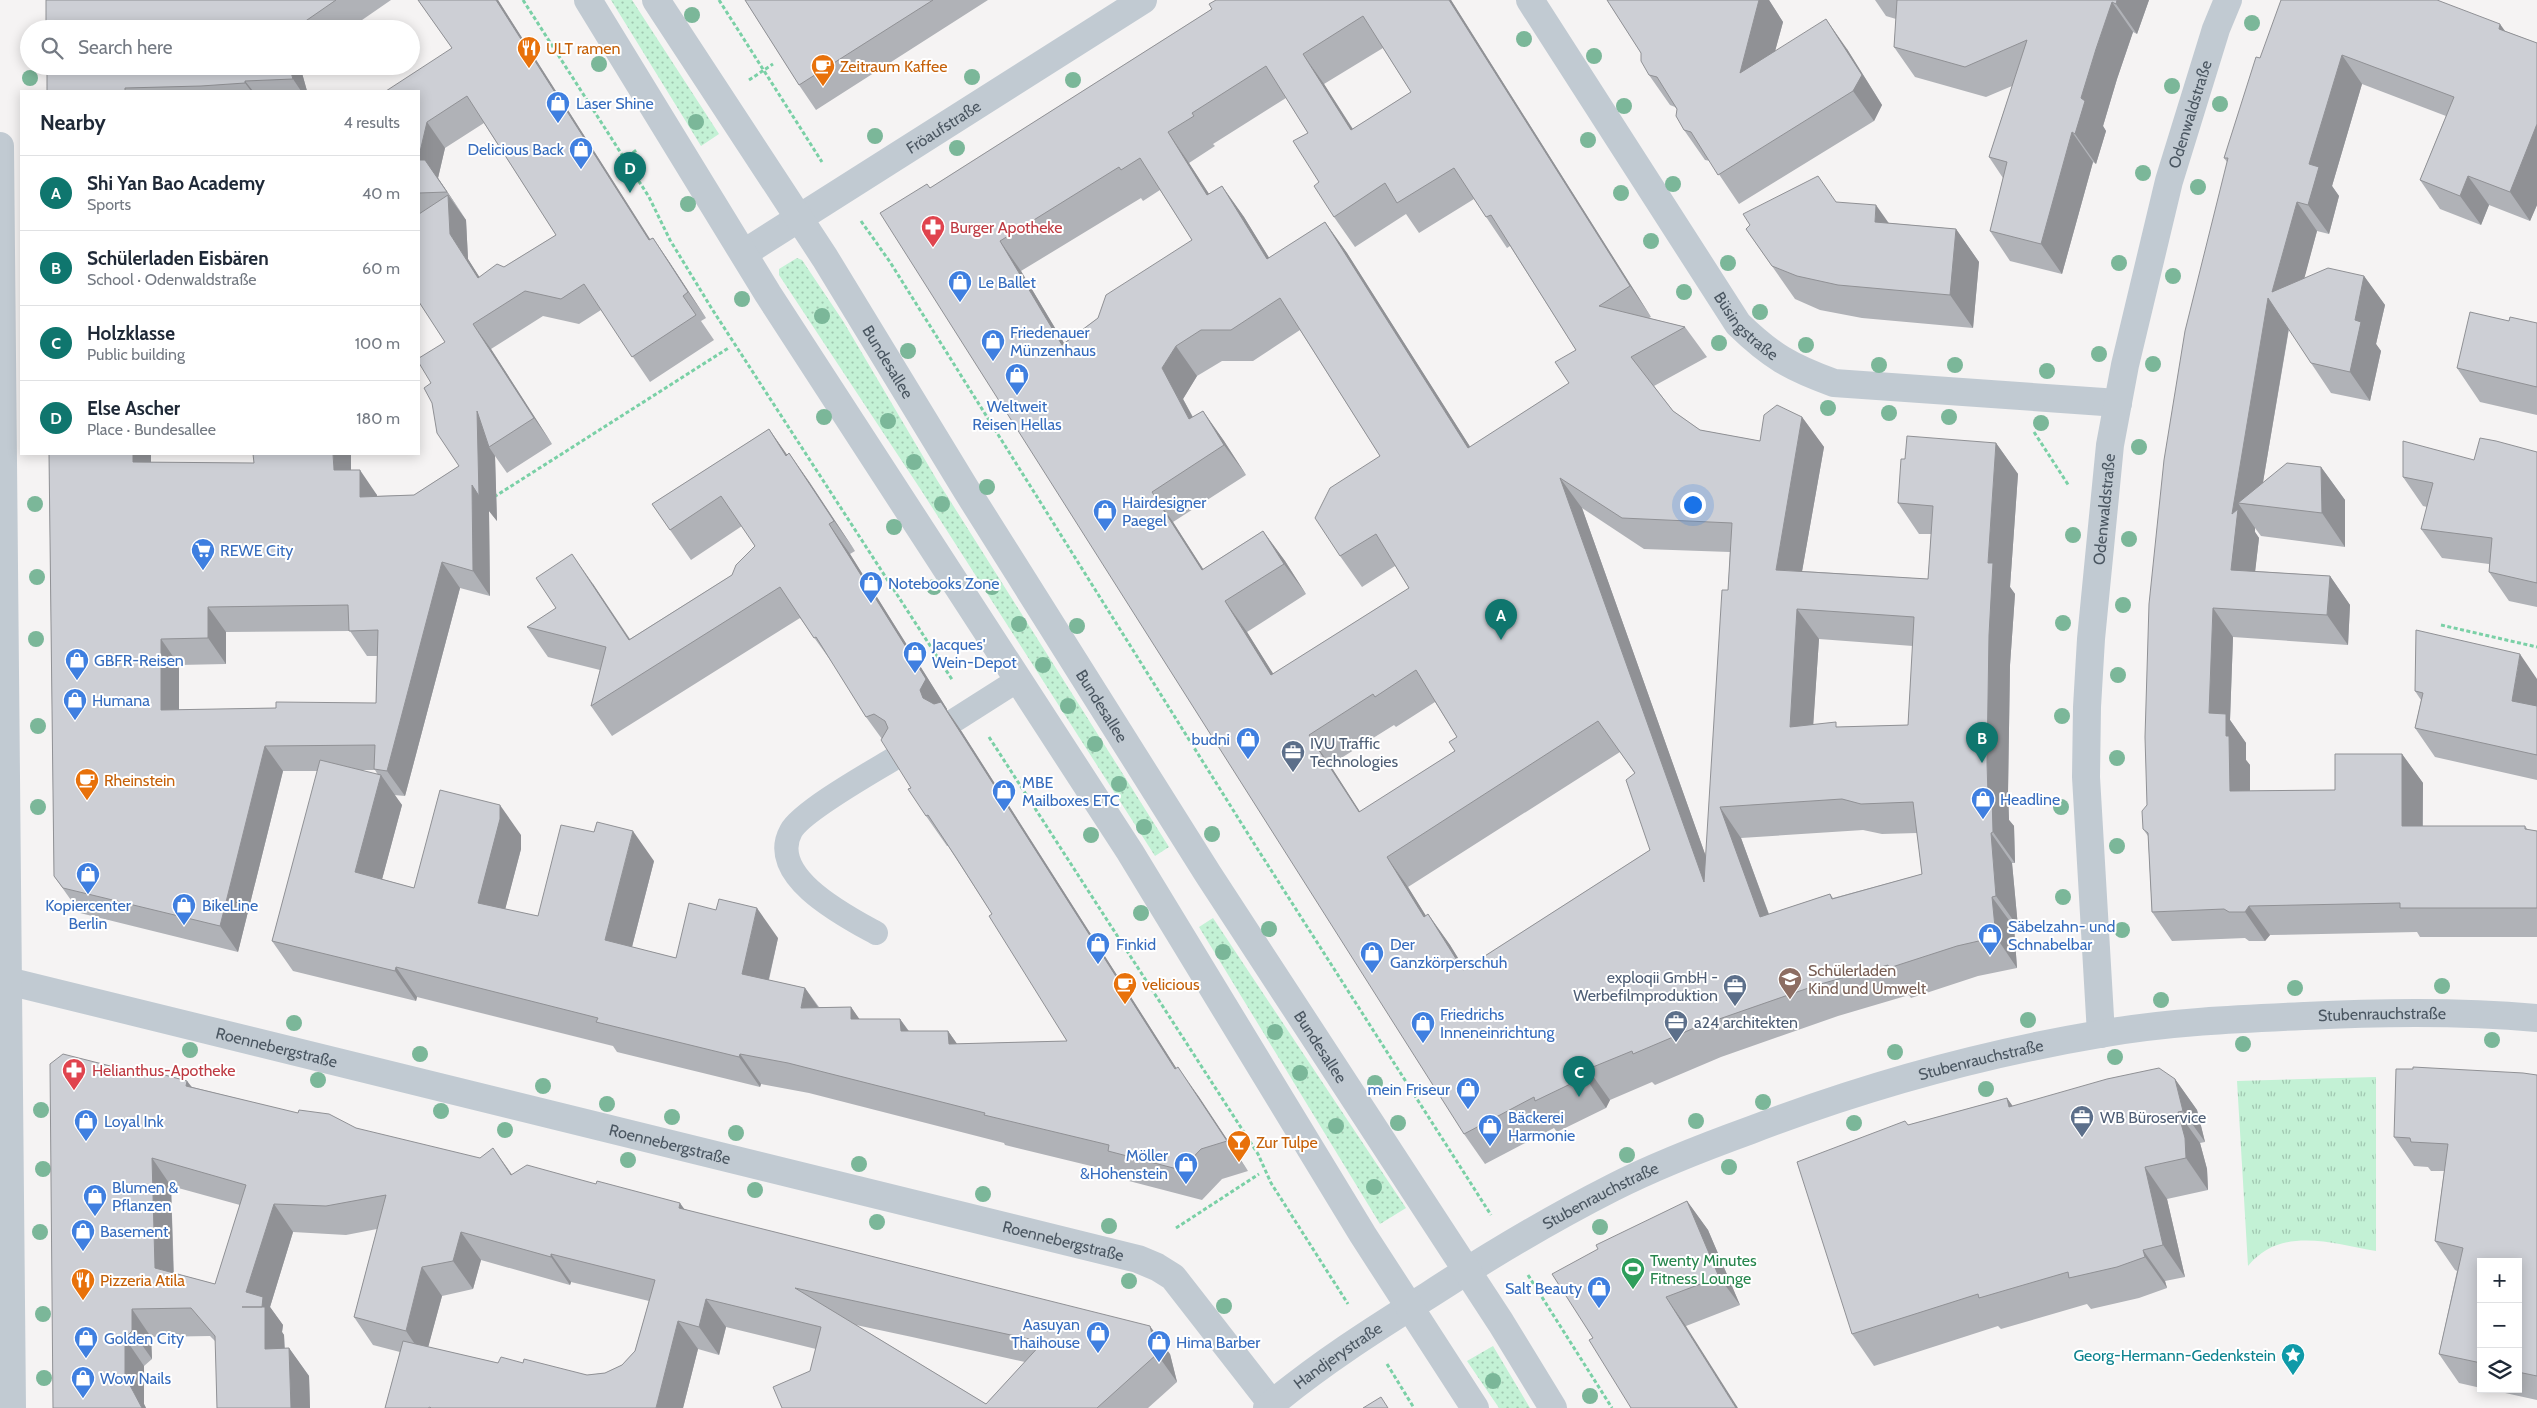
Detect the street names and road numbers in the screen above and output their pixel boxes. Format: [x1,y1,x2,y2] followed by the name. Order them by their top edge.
[2165,58,2216,171] street label: Odenwaldstraße
[903,96,984,158] street label: Fröaufstraße
[1710,288,1782,364] street label: Büsingstraße
[858,322,917,402] street label: Bundesallee
[2089,453,2119,566] street label: Odenwaldstraße
[1072,666,1132,746] street label: Bundesallee
[2318,1004,2446,1025] street label: Stubenrauchstraße
[1290,1007,1351,1087] street label: Bundesallee
[214,1023,339,1072] street label: Roennebergstraße
[1916,1036,2045,1084] street label: Stubenrauchstraße
[607,1120,733,1168] street label: Roennebergstraße
[1539,1158,1661,1234] street label: Stubenrauchstraße
[1000,1217,1126,1265] street label: Roennebergstraße
[1290,1318,1385,1393] street label: Handjerystraße

